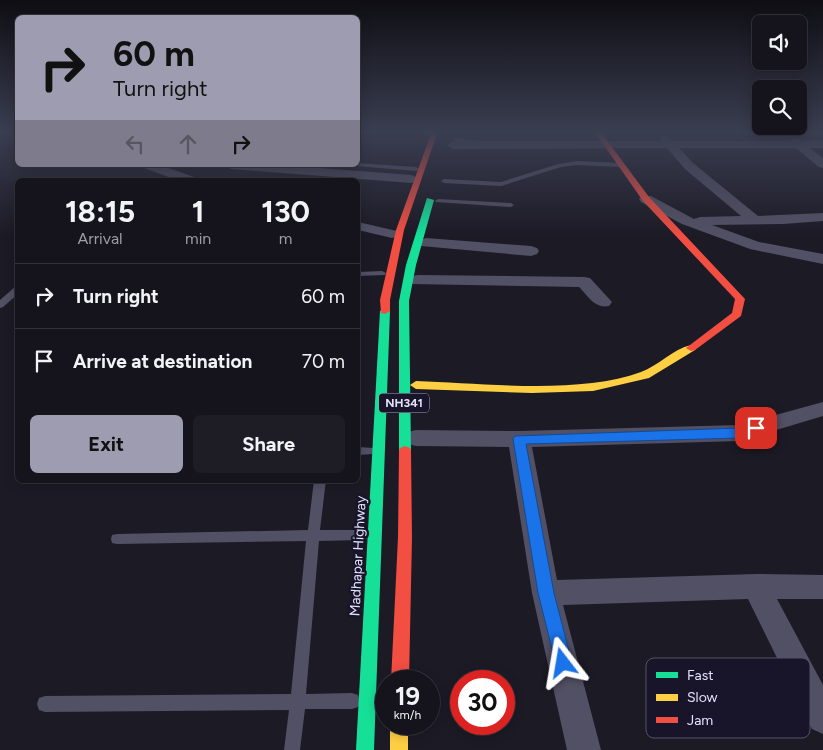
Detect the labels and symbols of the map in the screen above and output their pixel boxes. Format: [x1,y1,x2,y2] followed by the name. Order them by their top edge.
[379,393,429,412] road number: NH341
[735,407,777,449] pin
[346,495,370,617] street label: Madhapar Highway
[536,636,588,688] position arrow
[646,658,810,738] legend
[687,667,713,684] text: Fast
[450,670,515,735] speed limit sign: 30
[687,689,718,706] text: Slow
[687,712,713,729] text: Jam

